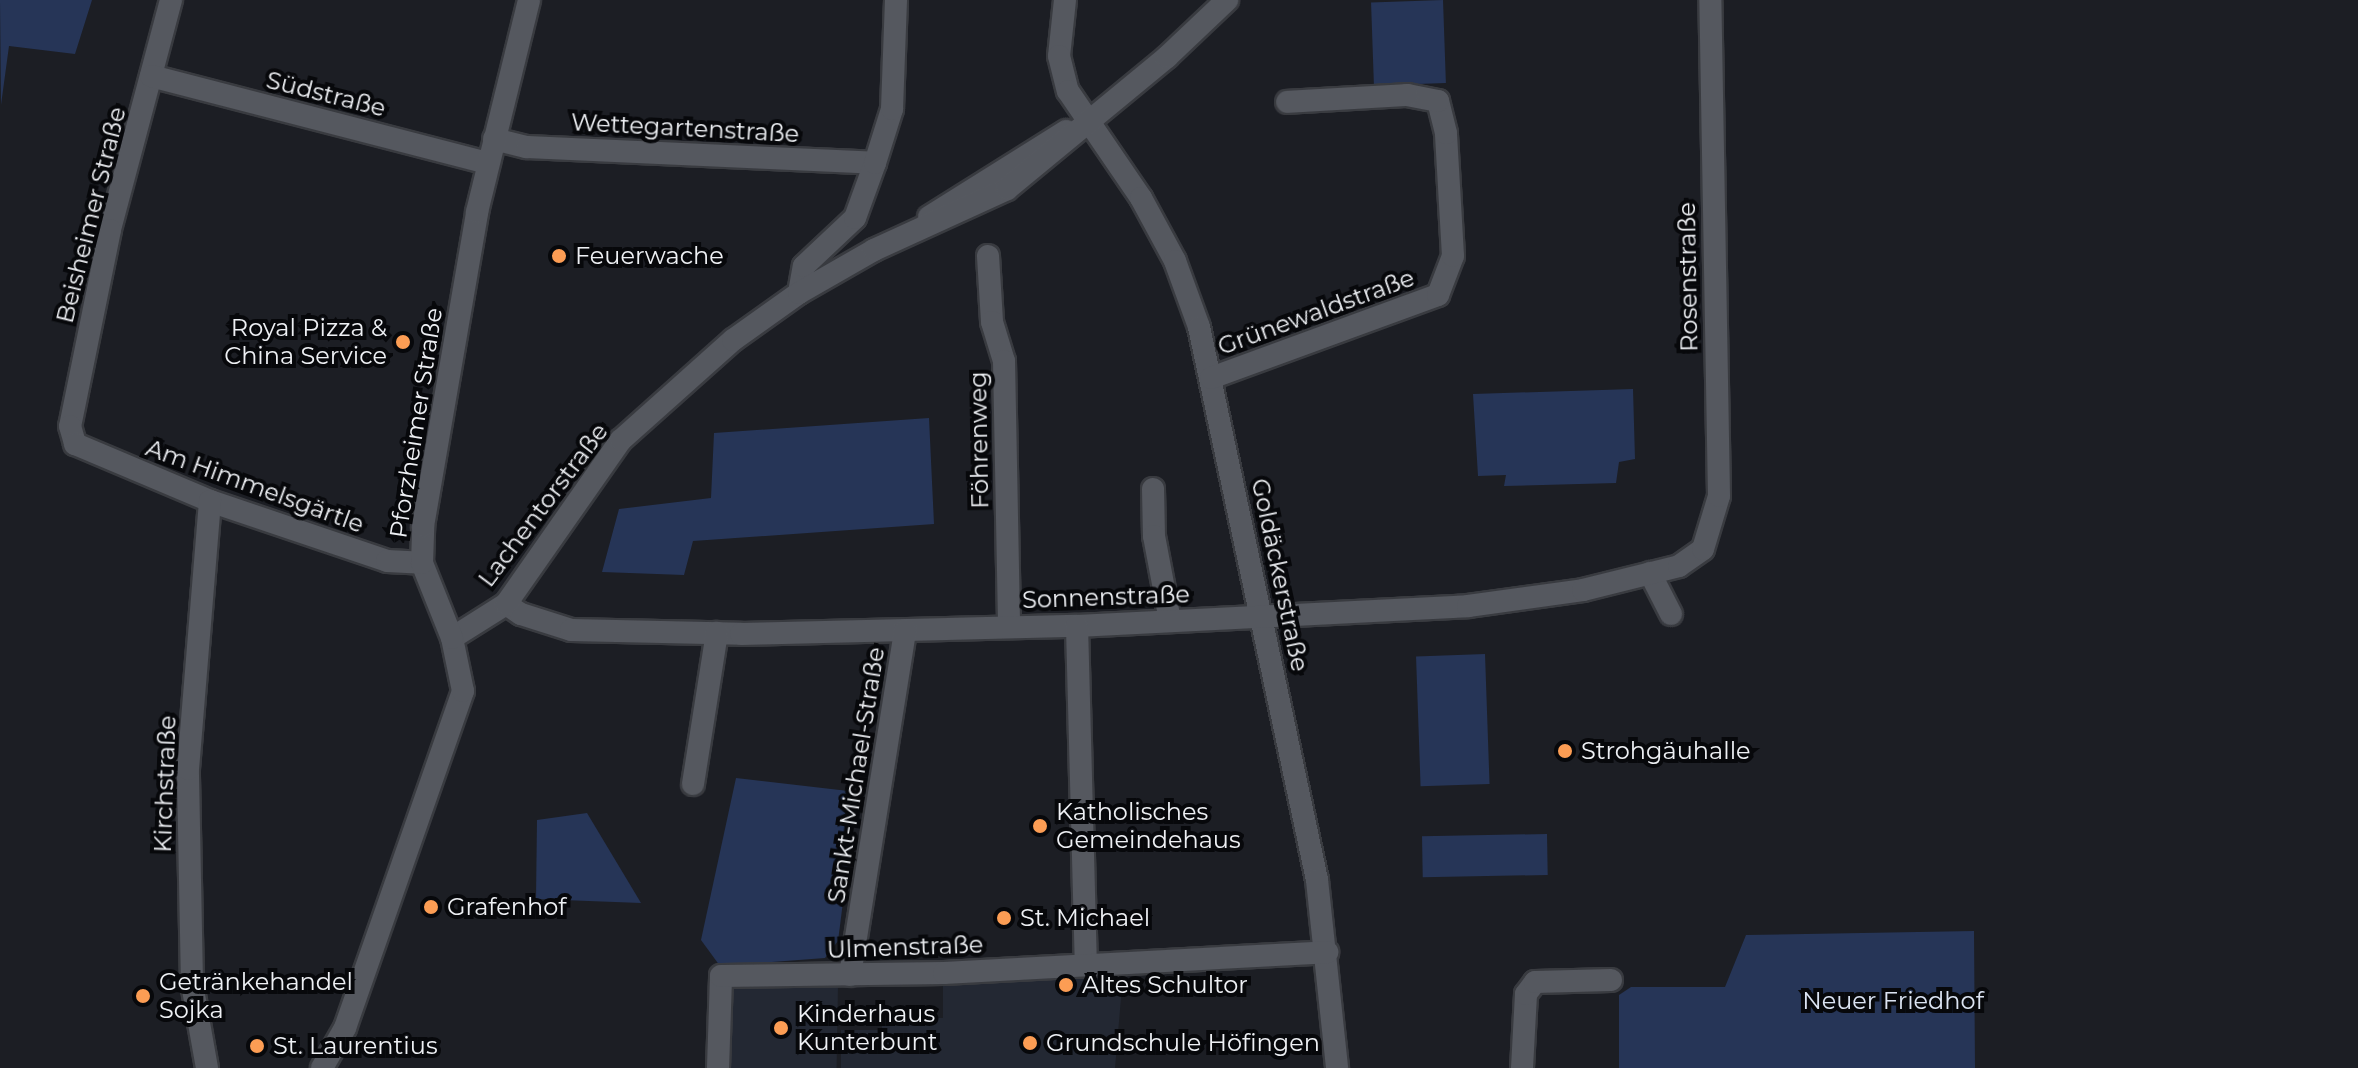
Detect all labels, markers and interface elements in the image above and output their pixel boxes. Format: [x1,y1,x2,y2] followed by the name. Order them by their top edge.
[263,65,389,123] street label: Südstraße
[50,104,132,326] street label: Beisheimer Straße
[570,108,800,148] street label: Wettegartenstraße
[1672,202,1704,352] street label: Rosenstraße
[575,242,724,270] place label: Feuerwache
[550,247,568,265] marker: Feuerwache
[1214,263,1418,361] street label: Grünewaldstraße
[384,306,448,540] street label: Pforzheimer Straße
[224,314,387,370] place label: Royal Pizza & China Service
[394,333,412,351] marker: Royal Pizza & China Service
[963,371,995,509] street label: Föhrenweg
[472,418,614,592] street label: Lachentorstraße
[142,433,368,539] street label: Am Himmelsgärtle
[1245,476,1315,674] street label: Goldäckerstraße
[1022,580,1190,614] street label: Sonnenstraße
[822,645,890,905] street label: Sankt-Michael-Straße
[148,715,182,853] street label: Kirchstraße
[1581,737,1751,765] place label: Strohgäuhalle
[1556,742,1574,760] marker: Strohgäuhalle
[1056,798,1241,854] place label: Katholisches Gemeindehaus
[1031,817,1049,835] marker: Katholisches Gemeindehaus
[447,893,566,921] place label: Grafenhof
[422,898,440,916] marker: Grafenhof
[1020,904,1150,932] place label: St. Michael
[995,909,1013,927] marker: St. Michael
[826,930,984,964] street label: Ulmenstraße
[159,968,353,1024] place label: Getränkehandel Sojka
[1082,971,1248,999] place label: Altes Schultor
[1057,976,1075,994] marker: Altes Schultor
[134,987,152,1005] marker: Getränkehandel Sojka
[1802,987,1984,1015] park label: Neuer Friedhof
[797,1000,938,1056] place label: Kinderhaus Kunterbunt
[772,1019,790,1037] marker: Kinderhaus Kunterbunt
[1046,1029,1320,1057] place label: Grundschule Höfingen
[273,1032,438,1060] place label: St. Laurentius
[1021,1034,1039,1052] marker: Grundschule Höfingen
[248,1037,266,1055] marker: St. Laurentius

